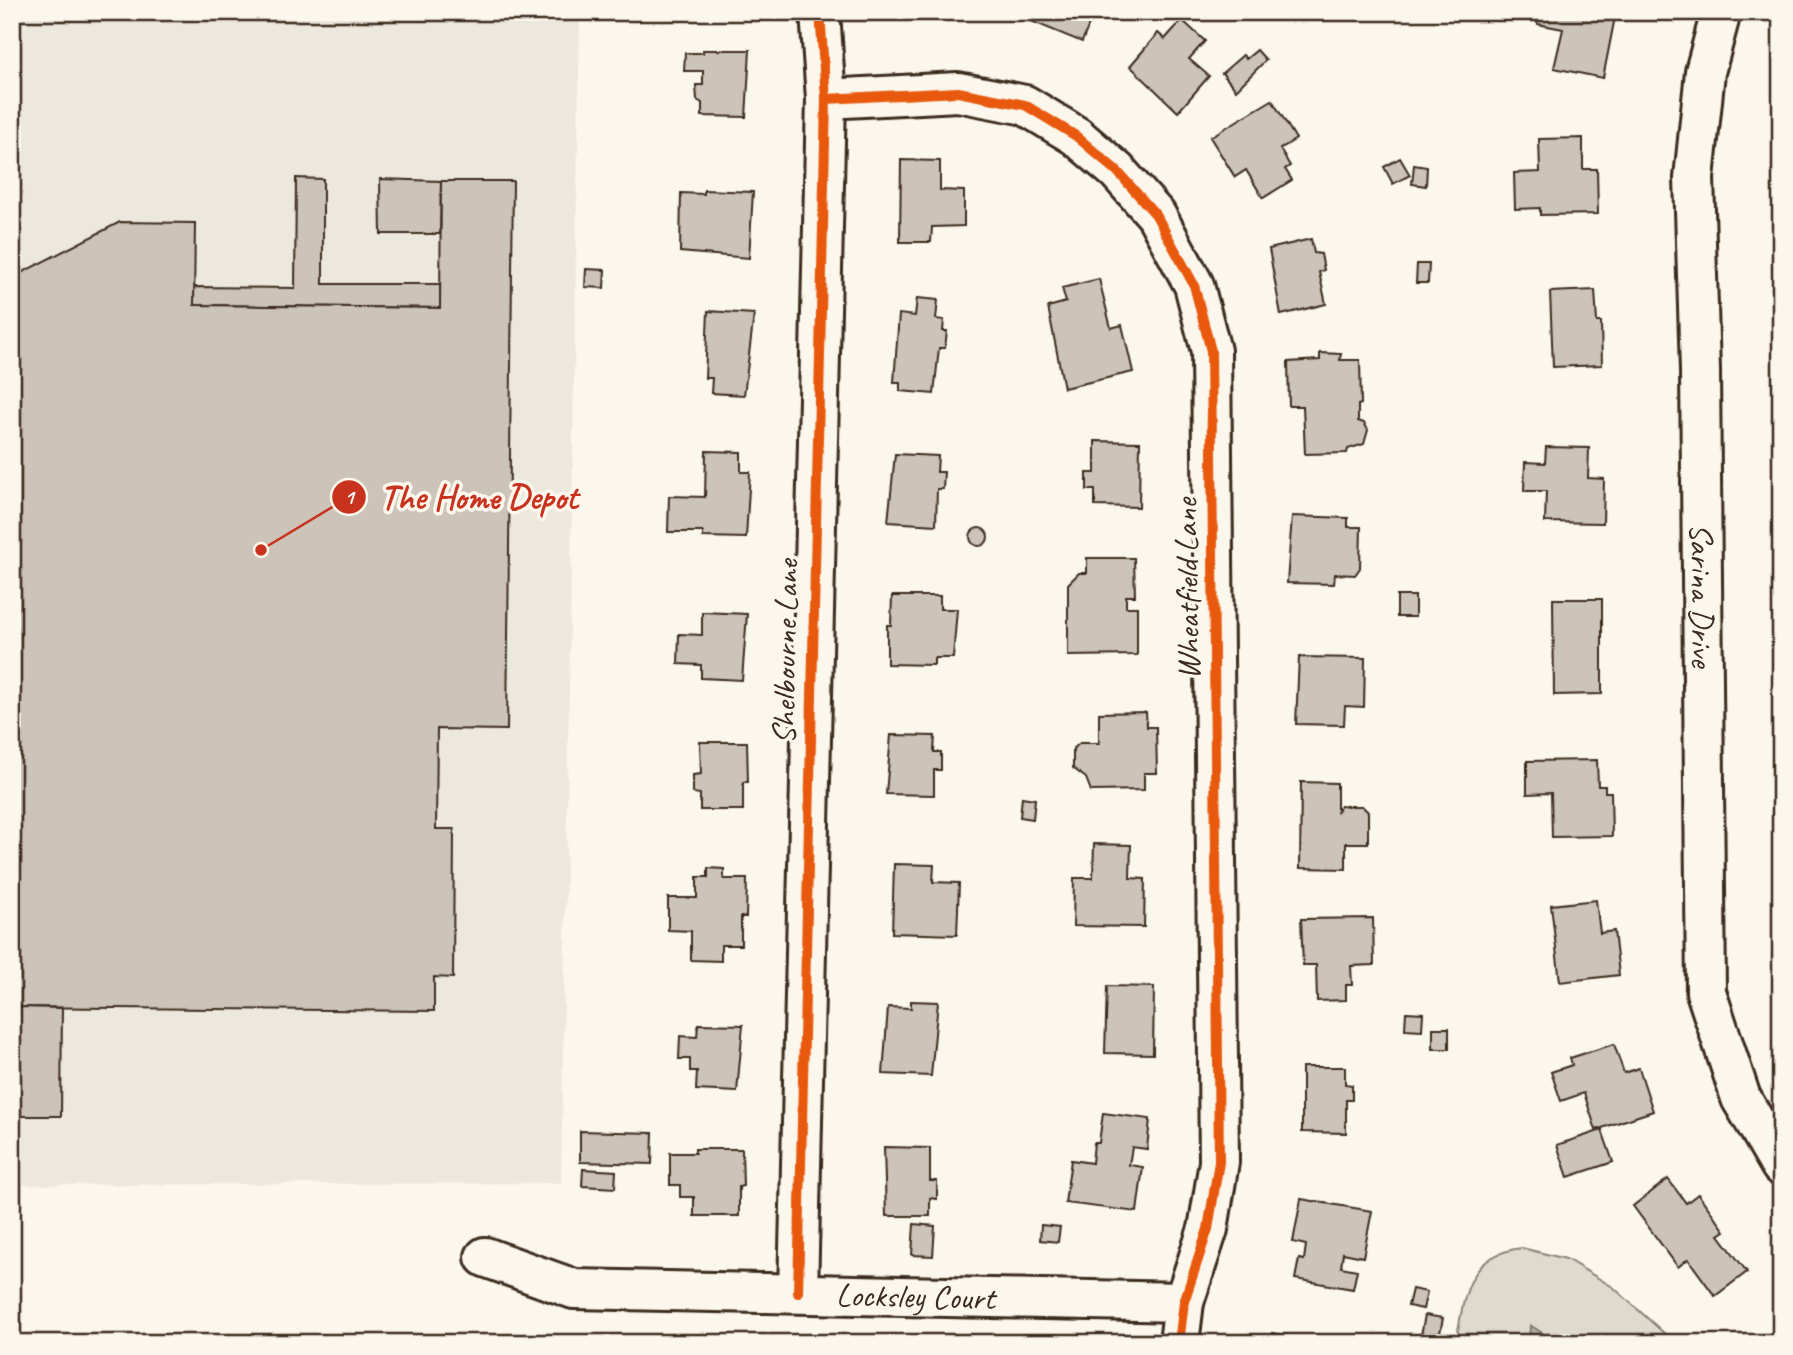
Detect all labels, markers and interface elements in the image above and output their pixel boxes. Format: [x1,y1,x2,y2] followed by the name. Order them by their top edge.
[332,469,591,525] callout: The Home Depot
[380,475,581,520] text: The Home Depot
[344,484,356,510] text: 1
[1164,496,1210,680] street label: Wheatfield Lane
[1680,523,1724,670] street label: Sarina Drive
[762,557,808,745] street label: Shelbourne Lane
[836,1274,998,1319] street label: Locksley Court

